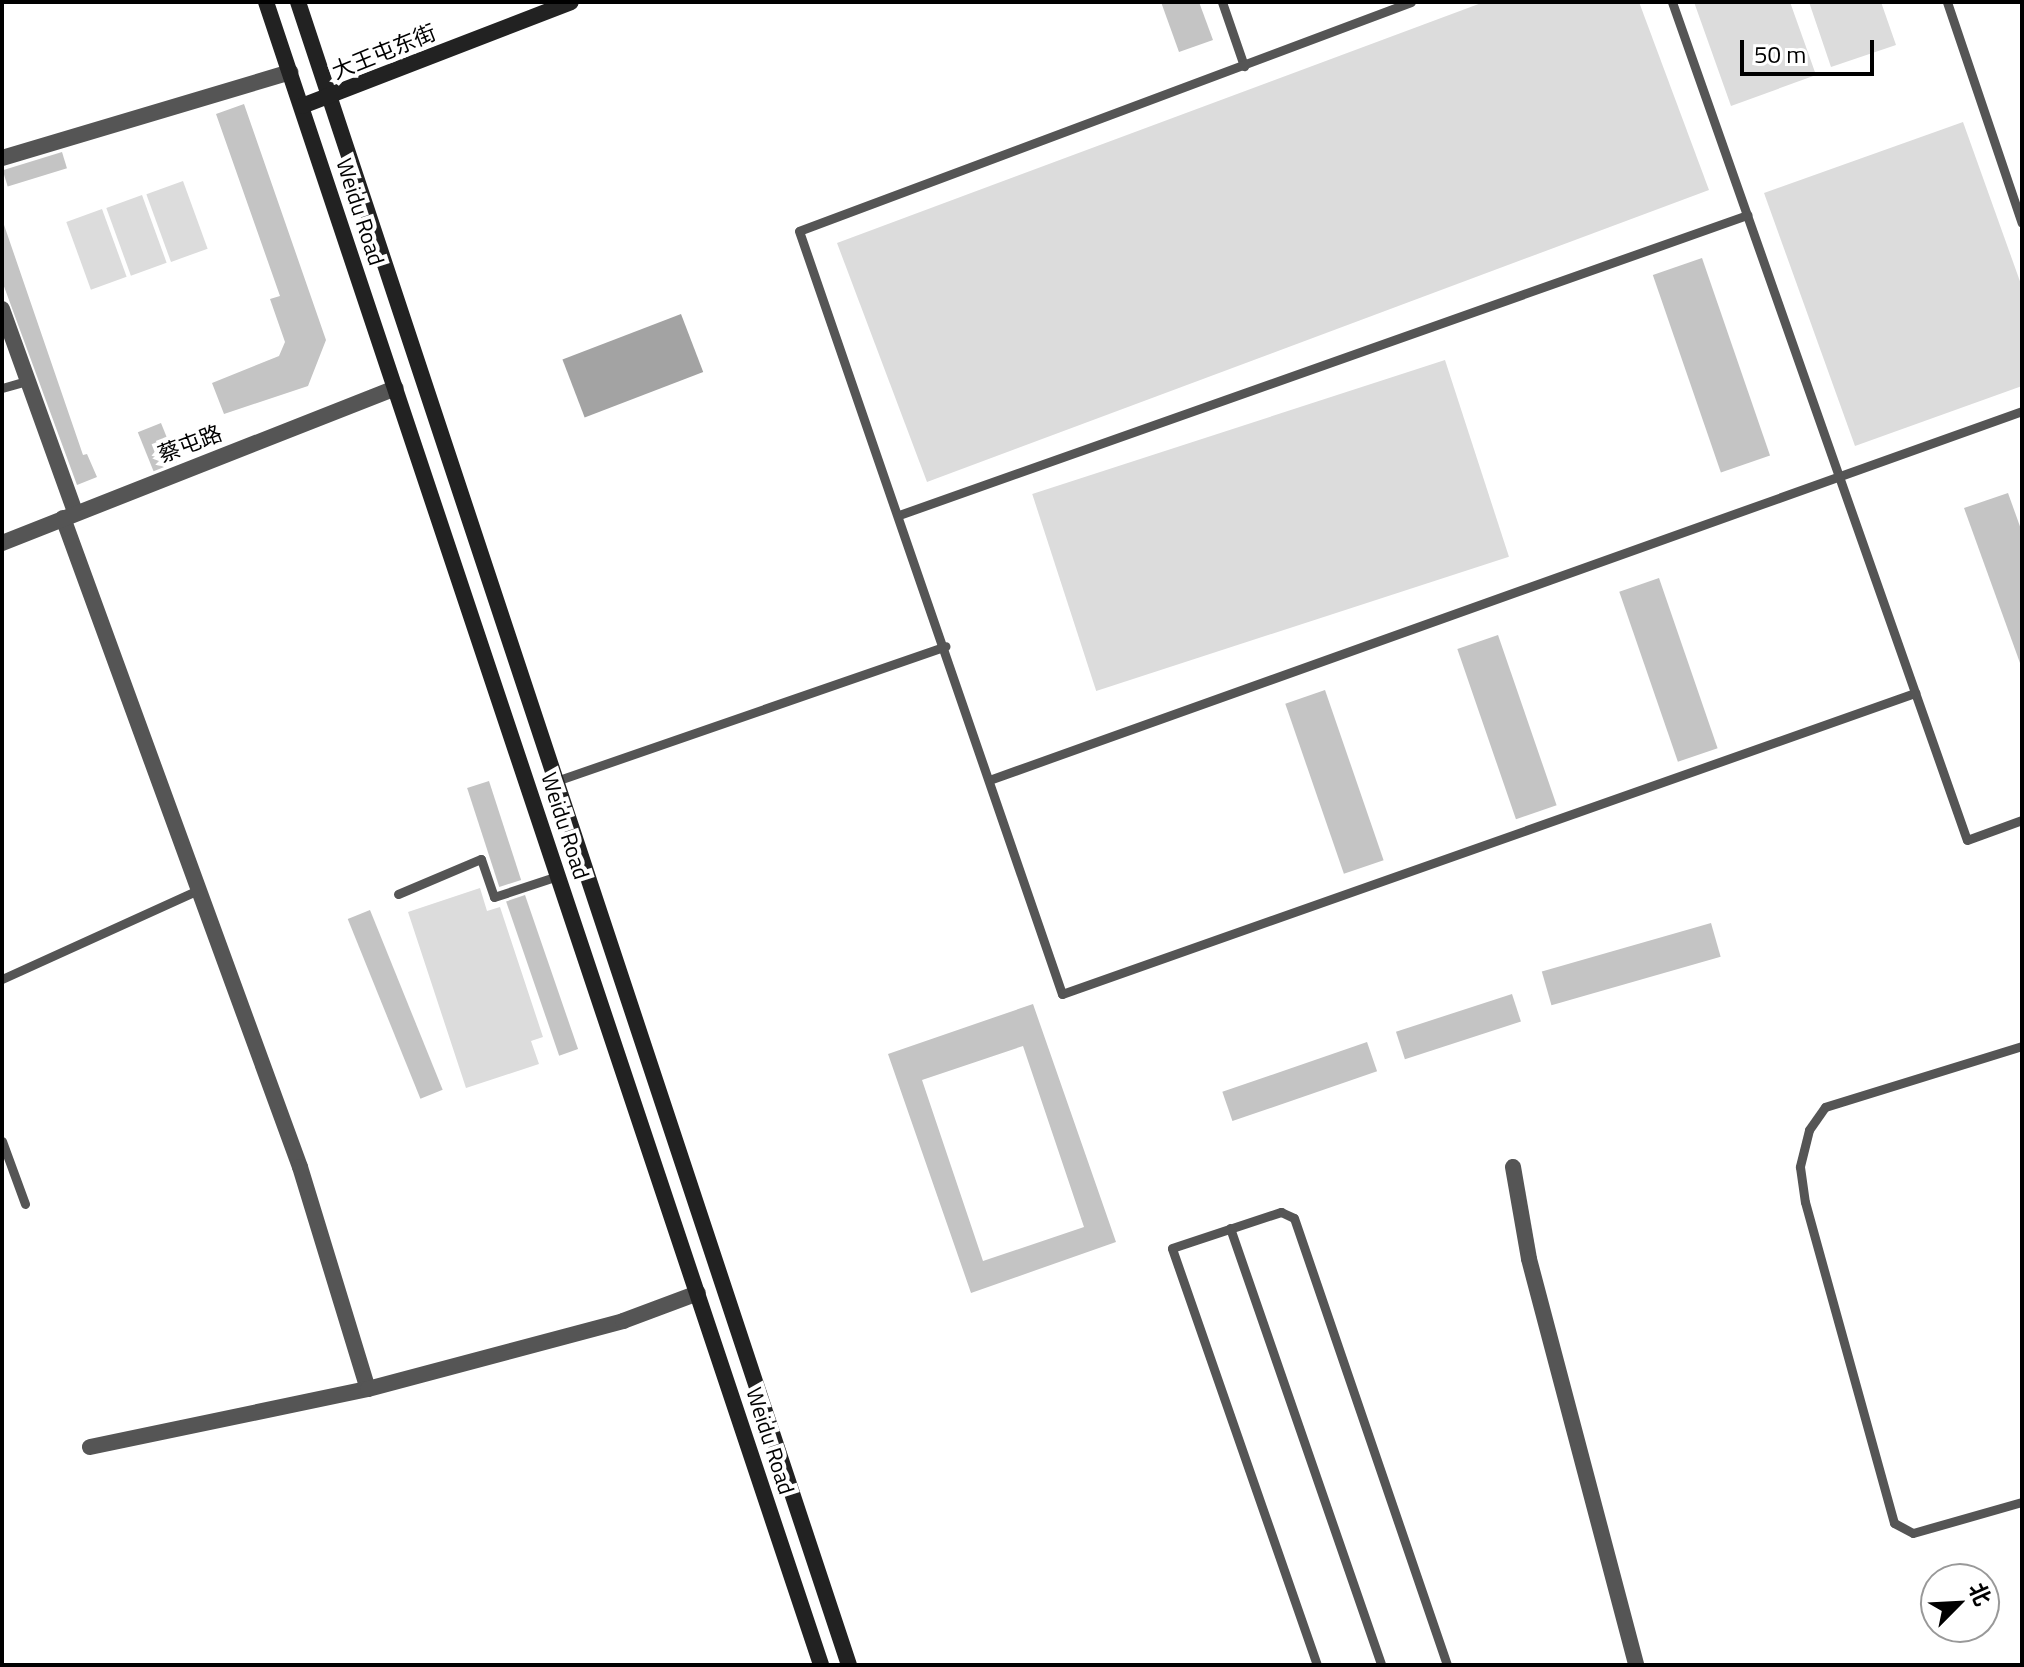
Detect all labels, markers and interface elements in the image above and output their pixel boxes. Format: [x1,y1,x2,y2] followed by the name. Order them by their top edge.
[328,19,440,85] street label: 大王屯东街
[1744,24,1878,74] scale bar
[1754,36,1806,72] text: 50 m
[330,155,390,269] street label: Weidu Road
[154,420,226,468] street label: 蔡屯路
[535,769,595,883] street label: Weidu Road
[740,1384,800,1498] street label: Weidu Road
[1920,1563,2000,1643] north arrow
[1960,1577,2000,1611] text: 北

